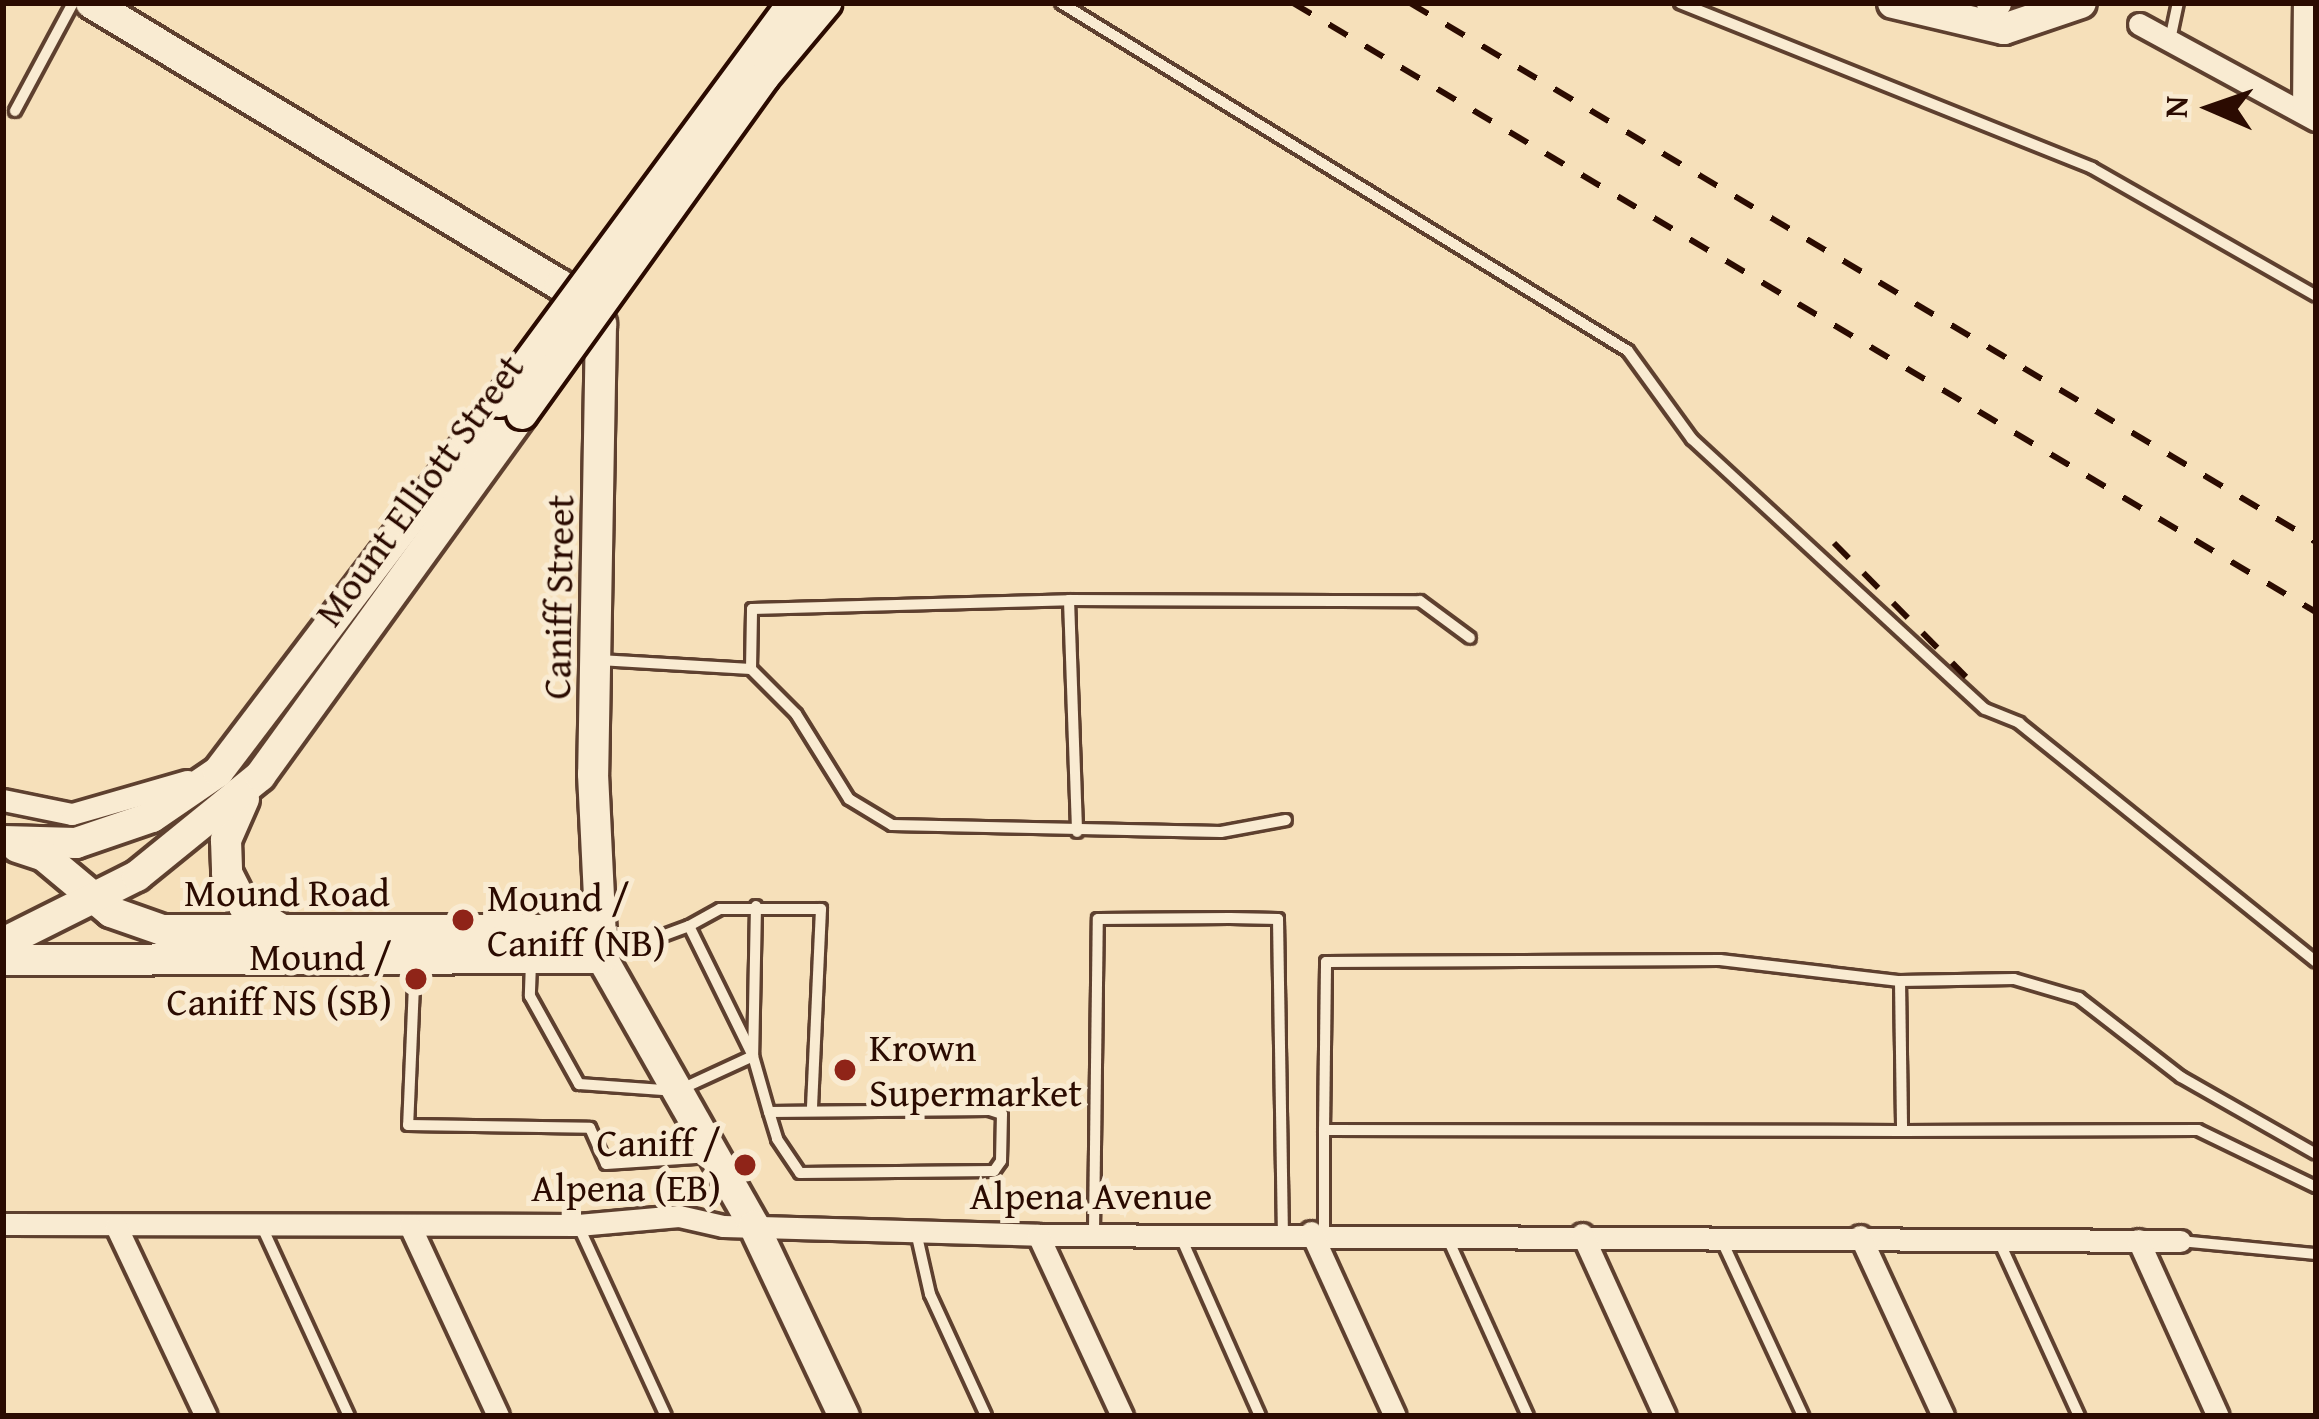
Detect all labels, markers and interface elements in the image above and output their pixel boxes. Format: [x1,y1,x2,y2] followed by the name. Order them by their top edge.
[2151,48,2271,168] north arrow
[2151,95,2199,119] text: N
[305,345,533,635] street label: Mount Elliott Street
[533,494,583,700] street label: Caniff Street
[184,869,390,915] street label: Mound Road
[487,875,666,966] place label: Mound / Caniff (NB)
[450,907,476,933] marker: Mound / Caniff (NB)
[167,934,392,1025] place label: Mound / Caniff NS (SB)
[403,966,429,992] marker: Mound / Caniff NS (SB)
[869,1025,1082,1116] place label: Krown Supermarket
[832,1057,858,1083] marker: Krown Supermarket
[531,1120,721,1211] place label: Caniff / Alpena (EB)
[732,1152,758,1178] marker: Caniff / Alpena (EB)
[970,1172,1212,1218] street label: Alpena Avenue

